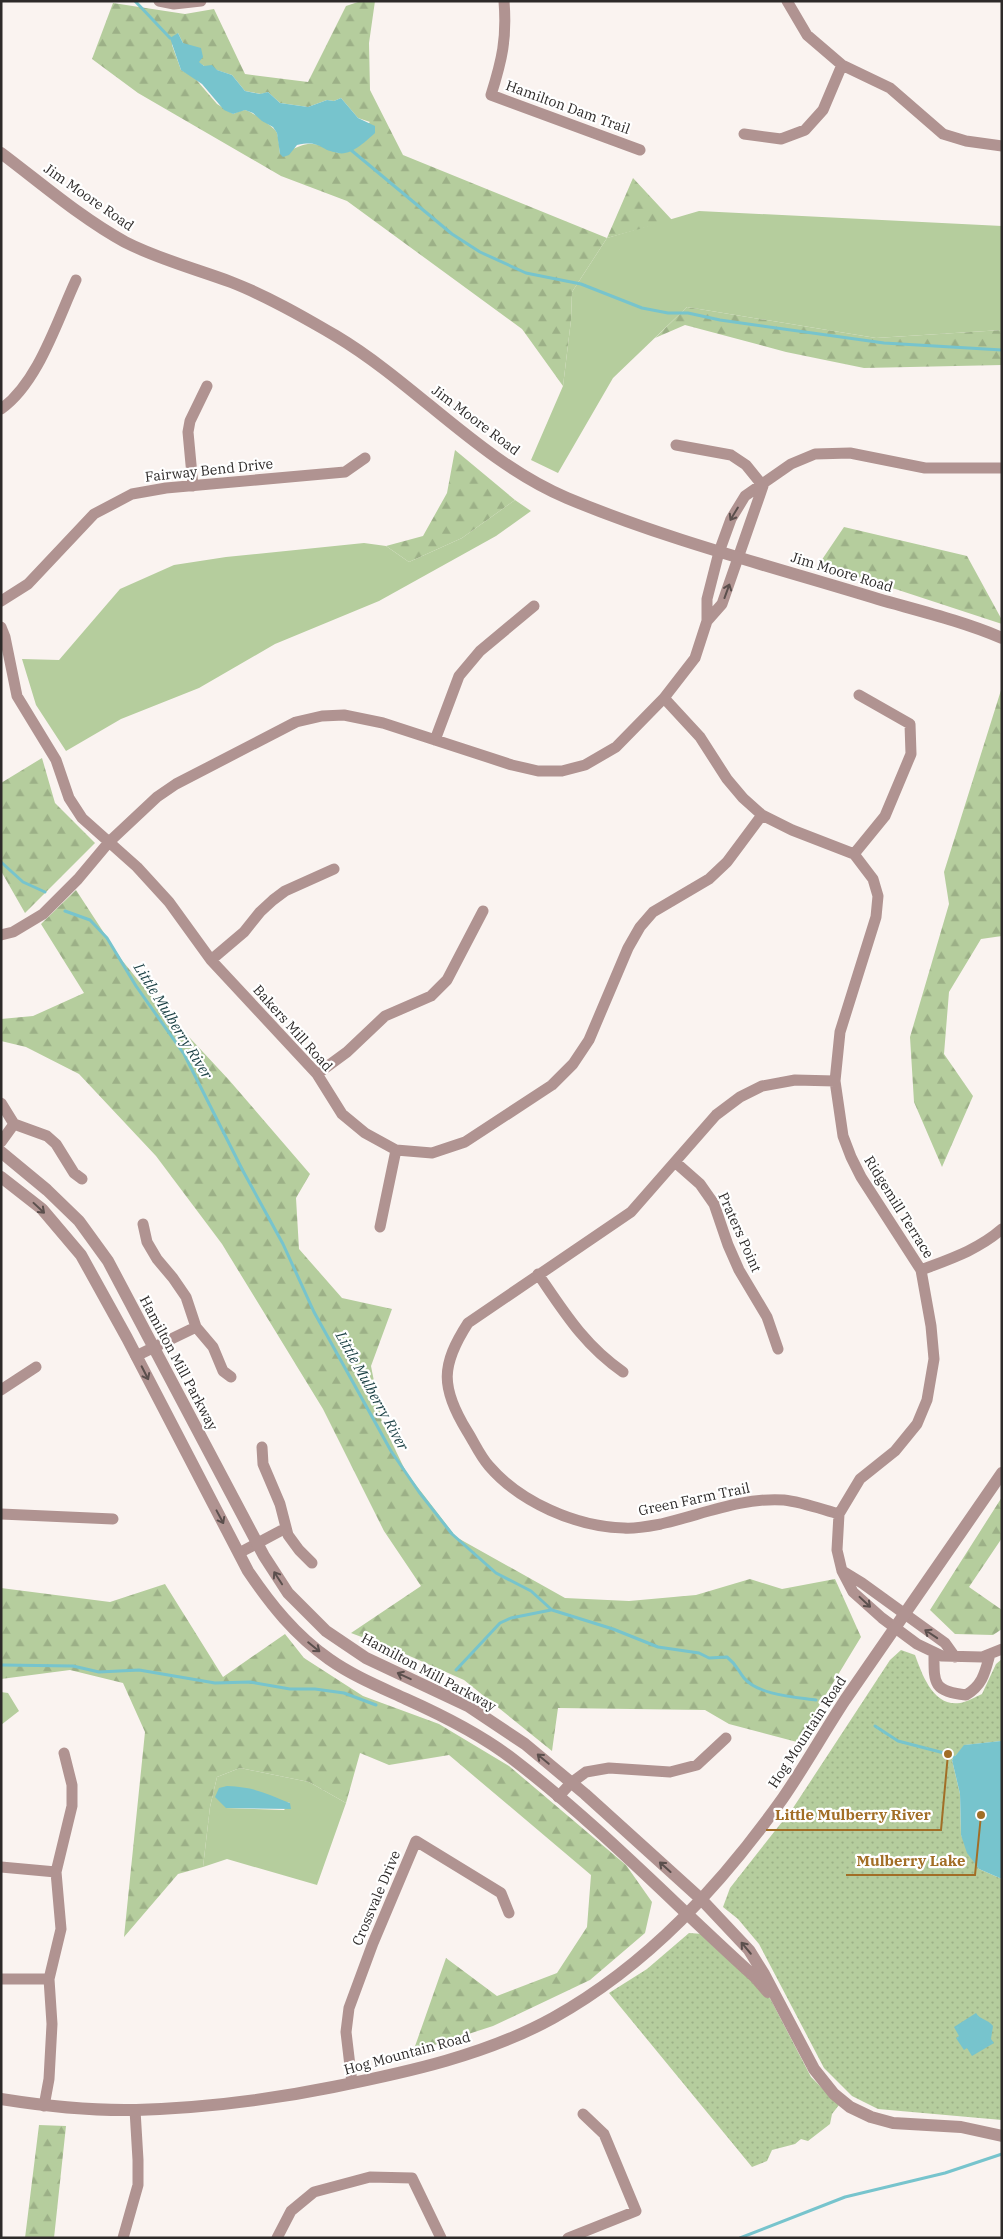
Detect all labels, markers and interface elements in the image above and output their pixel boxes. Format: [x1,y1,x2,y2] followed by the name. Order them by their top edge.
[503,76,633,138] street label: Hamilton Dam Trail
[40,159,138,235] street label: Jim Moore Road
[428,381,524,459] street label: Jim Moore Road
[144,454,274,486] street label: Fairway Bend Drive
[729,506,739,520] one-way arrow
[789,548,896,596] street label: Jim Moore Road
[723,584,732,599] one-way arrow
[129,958,217,1083] water label: Little Mulberry River
[249,981,337,1075] street label: Bakers Mill Road
[860,1152,938,1262] street label: Ridgemill Terrace
[714,1189,766,1275] street label: Praters Point
[33,1202,45,1214] one-way arrow
[136,1292,222,1434] street label: Hamilton Mill Parkway
[331,1327,413,1454] water label: Little Mulberry River
[141,1365,150,1380] one-way arrow
[637,1478,751,1520] street label: Green Farm Trail
[216,1509,226,1523] one-way arrow
[273,1571,283,1585] one-way arrow
[859,1597,872,1608] one-way arrow
[358,1629,500,1715] street label: Hamilton Mill Parkway
[925,1629,939,1639] one-way arrow
[308,1642,321,1653] one-way arrow
[397,1671,412,1680] one-way arrow
[764,1672,850,1791] street label: Hog Mountain Road
[537,1753,550,1764] one-way arrow
[766,1800,941,1830] callout: Little Mulberry River
[775,1805,932,1824] text: Little Mulberry River
[846,1845,975,1875] callout: Mulberry Lake
[348,1848,404,1948] street label: Crossvale Drive
[857,1851,965,1870] text: Mulberry Lake
[658,1861,671,1873] one-way arrow
[741,1942,752,1955] one-way arrow
[342,2027,473,2079] street label: Hog Mountain Road

